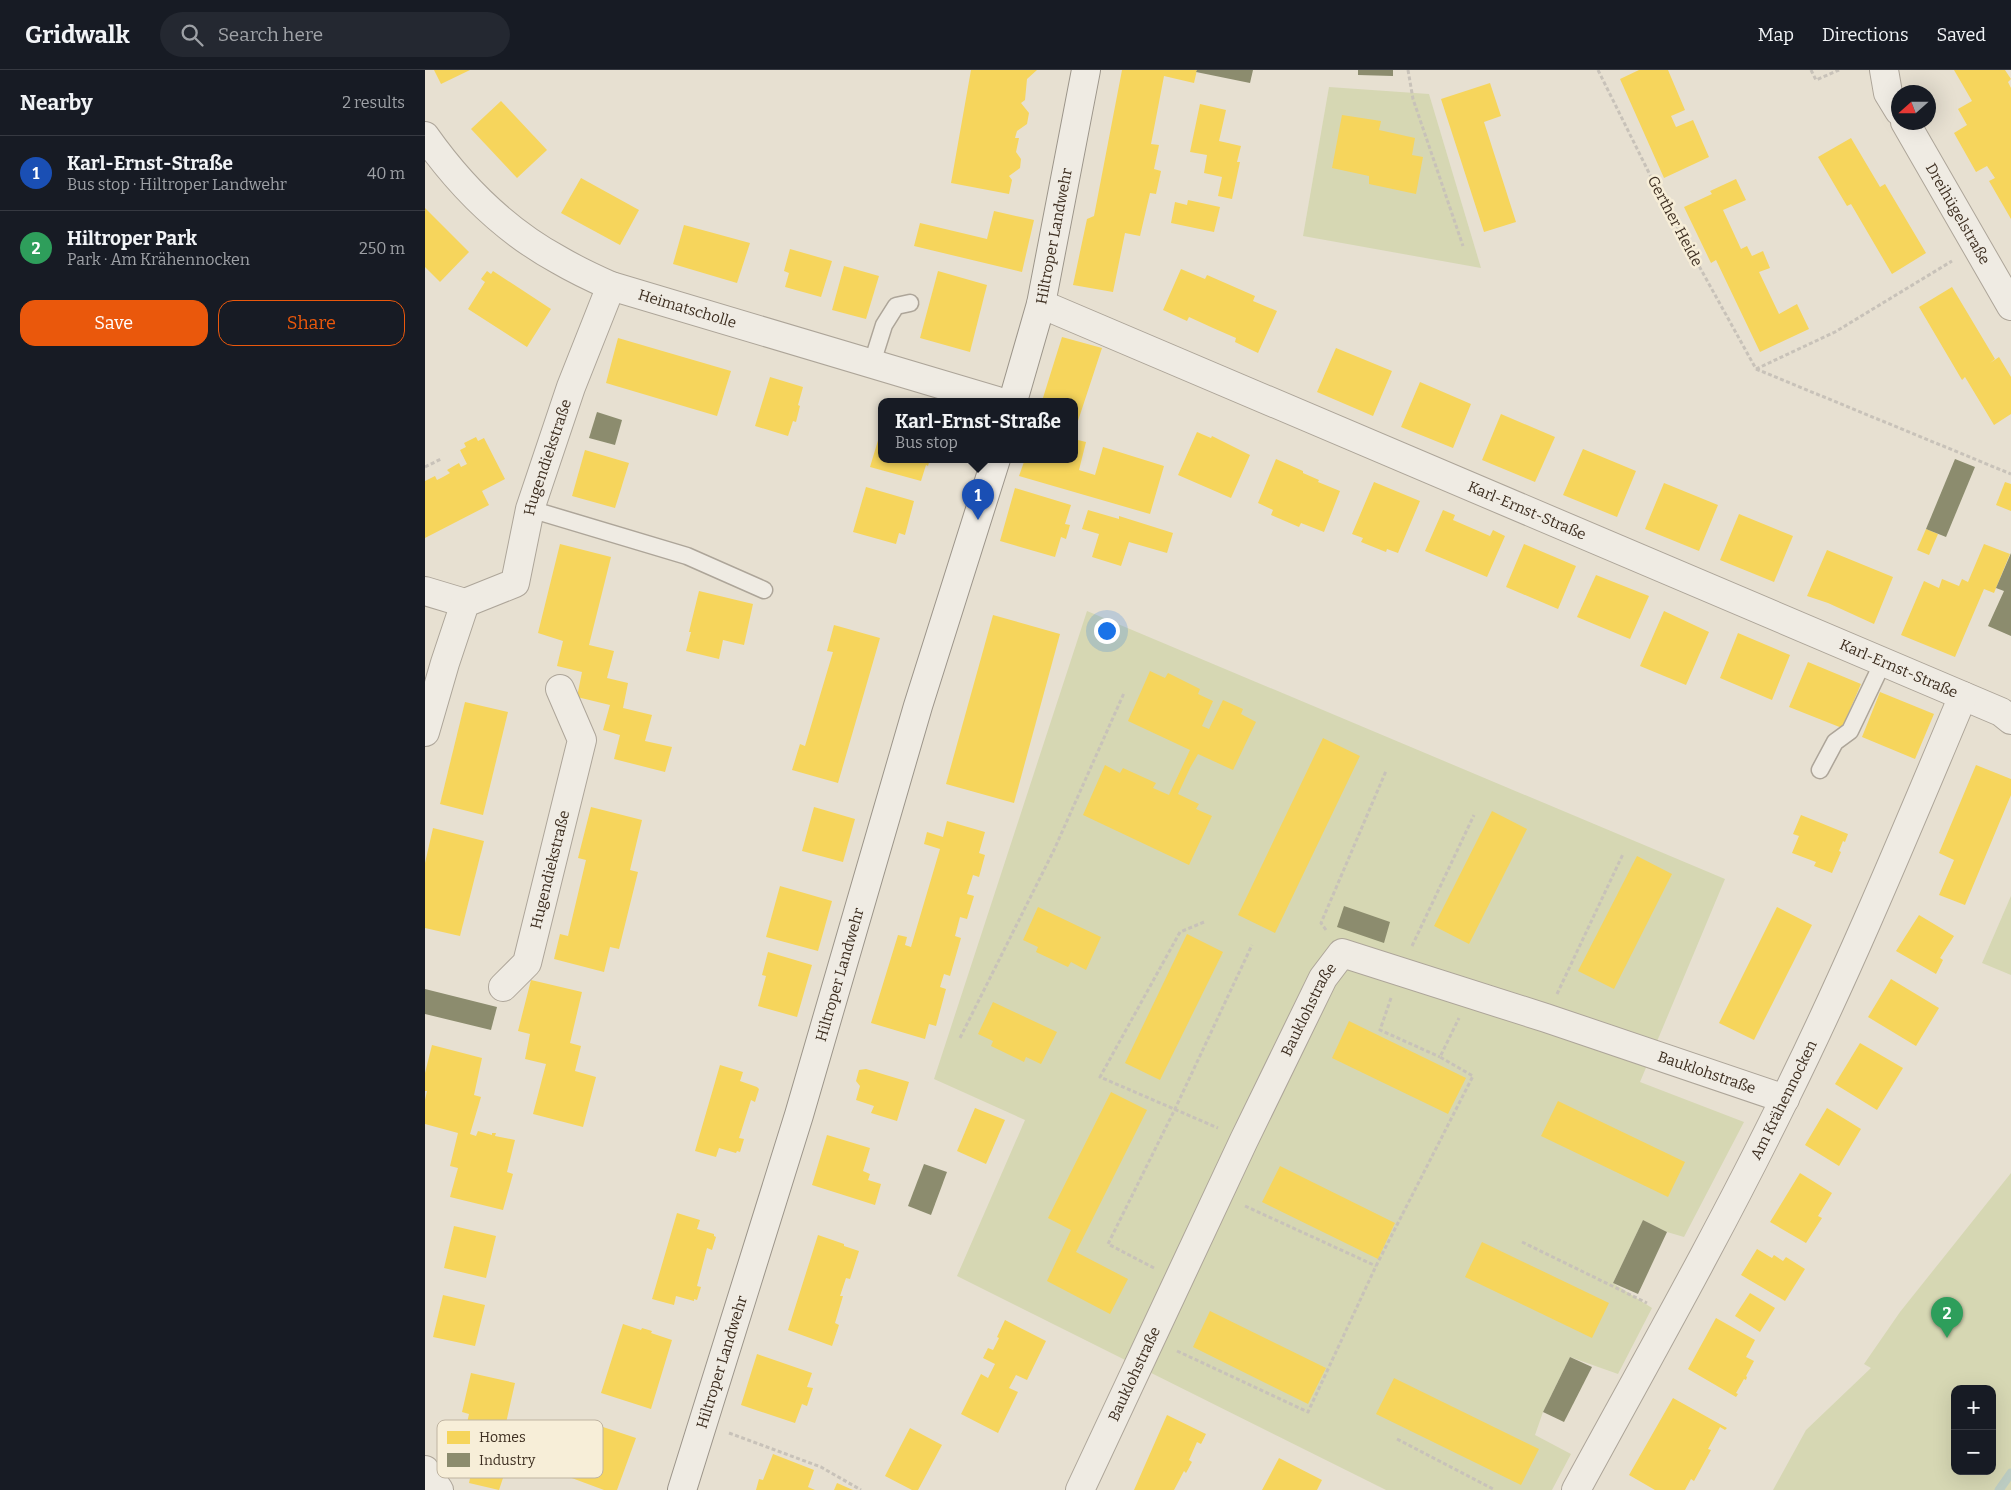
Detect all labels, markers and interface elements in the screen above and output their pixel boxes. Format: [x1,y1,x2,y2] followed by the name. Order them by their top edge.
[160,12,510,57] search box
[25,21,130,49] text: Gridwalk
[178,21,206,49] icon: search
[218,23,323,46] text: Search here
[1758,24,1794,46] text: Map
[1822,24,1909,46] text: Directions
[1937,24,1986,46] text: Saved
[1891,85,1936,130] north arrow
[20,90,93,116] text: Nearby
[342,93,405,112] text: 2 results
[67,152,233,175] text: Karl-Ernst-Straße
[1922,160,1994,268] street label: Dreihügelstraße
[33,164,39,183] text: 1
[367,164,405,183] text: 40 m
[1032,166,1076,306] street label: Hiltroper Landwehr
[1644,173,1706,269] street label: Gerther Heide
[67,175,287,194] text: Bus stop · Hiltroper Landwehr
[67,227,197,250] text: Hiltroper Park
[31,239,41,258] text: 2
[359,239,405,258] text: 250 m
[67,250,250,269] text: Park · Am Krähennocken
[636,286,739,332] street label: Heimatscholle
[20,300,208,346] button: Save
[218,300,405,346] button: Share
[520,397,575,517] street label: Hugendiekstraße
[878,398,1078,463] popup
[895,410,1061,433] text: Karl-Ernst-Straße
[895,433,958,452] text: Bus stop
[1465,477,1589,544] street label: Karl-Ernst-Straße
[962,479,994,520] pin: 1
[1094,618,1120,644] your location
[1837,635,1961,702] street label: Karl-Ernst-Straße
[527,809,573,931] street label: Hugendiekstraße
[812,905,868,1044] street label: Hiltroper Landwehr
[1277,960,1340,1059] street label: Bauklohstraße
[1747,1037,1821,1163] street label: Am Krähennocken
[1655,1048,1758,1097] street label: Bauklohstraße
[693,1293,751,1431] street label: Hiltroper Landwehr
[1931,1297,1963,1338] pin: 2
[1104,1324,1164,1424] street label: Bauklohstraße
[1951,1385,1996,1475] map controls
[1951,1385,1996,1430] button: +
[437,1420,603,1478] legend
[479,1429,526,1446] text: Homes
[1951,1430,1996,1475] button: −
[479,1452,536,1469] text: Industry

